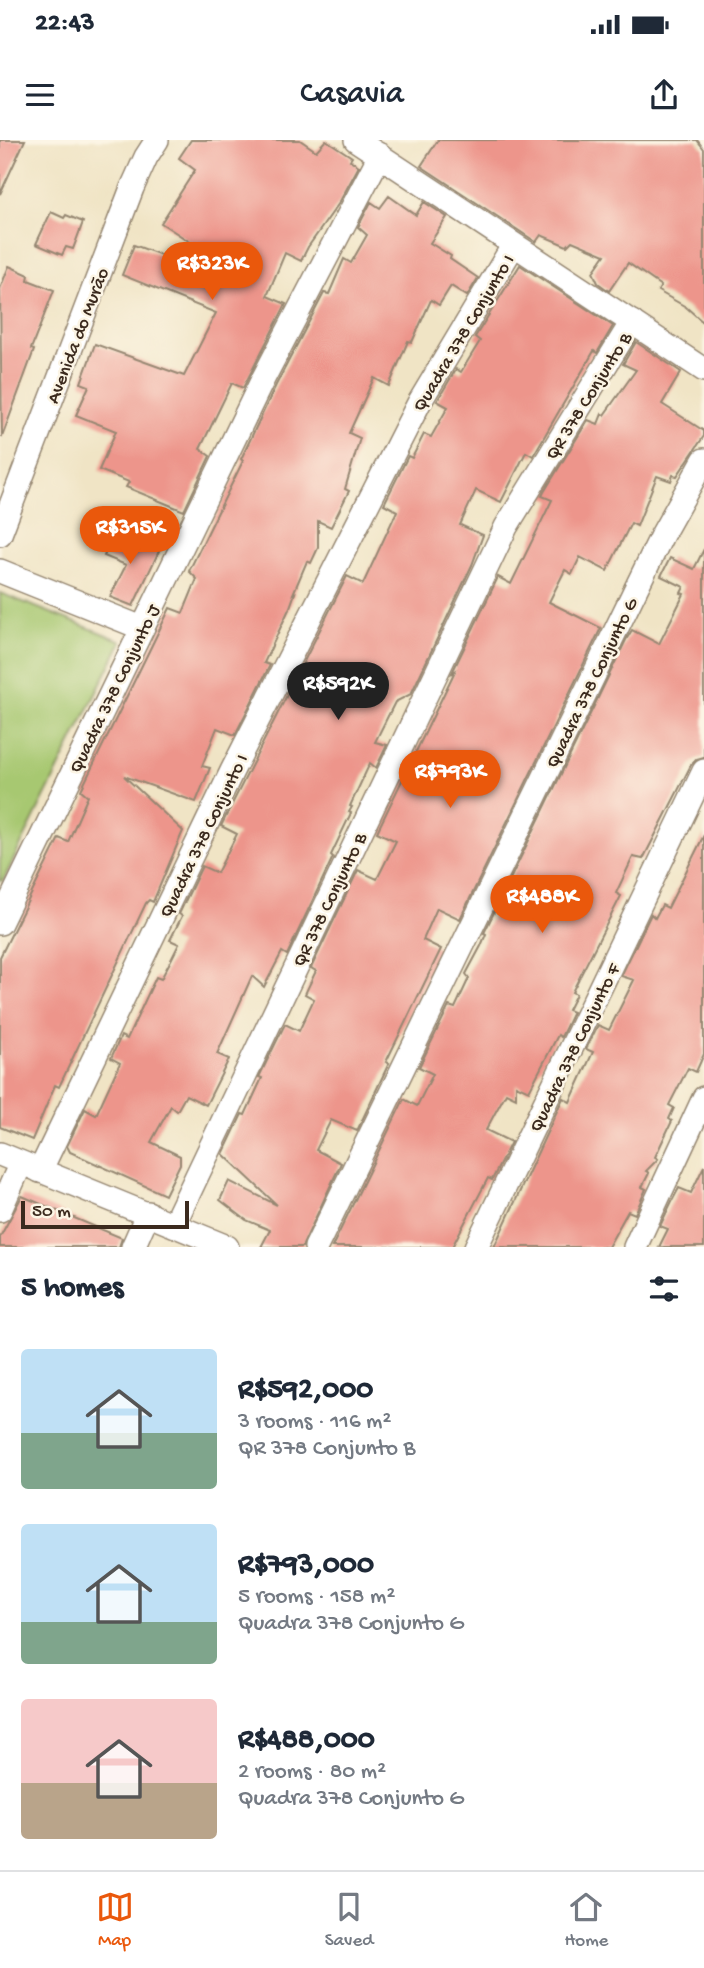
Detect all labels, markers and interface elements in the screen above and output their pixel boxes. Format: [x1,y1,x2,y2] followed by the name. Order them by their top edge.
[35,9,94,40] text: 22:43
[21,76,59,114] icon: menu
[300,76,404,114] text: Casavia
[645,76,683,114] icon: share
[155,242,269,302] pin: R$323K
[177,251,247,278] text: R$323K
[409,251,521,417] street label: Quadra 378 Conjunto I
[43,265,116,407] street label: Avenida do Murão
[541,328,639,465] street label: QR 378 Conjunto B
[73,506,187,566] pin: R$315K
[96,515,164,542] text: R$315K
[542,594,645,772] street label: Quadra 378 Conjunto G
[65,601,167,778] street label: Quadra 378 Conjunto J
[281,662,395,722] pin: R$592K
[303,671,373,698] text: R$592K
[393,750,507,810] pin: R$793K
[156,751,255,922] street label: Quadra 378 Conjunto I
[415,759,485,786] text: R$793K
[289,829,374,971] street label: QR 378 Conjunto B
[485,876,599,935] pin: R$488K
[506,884,578,911] text: R$488K
[525,960,627,1136] street label: Quadra 378 Conjunto F
[21,1198,189,1230] scale bar
[32,1201,71,1224] text: 50 m
[645,1270,683,1308] icon: filters
[21,1272,123,1307] text: 5 homes
[238,1374,373,1409] text: R$592,000
[77,1377,161,1461] icon: home
[238,1409,391,1436] text: 3 rooms · 116 m²
[238,1436,415,1463] text: QR 378 Conjunto B
[238,1549,374,1584] text: R$793,000
[77,1552,161,1636] icon: home
[238,1584,395,1611] text: 5 rooms · 158 m²
[238,1611,464,1638] text: Quadra 378 Conjunto G
[238,1724,375,1759] text: R$488,000
[77,1727,161,1811] icon: home
[238,1759,386,1786] text: 2 rooms · 80 m²
[238,1786,464,1813] text: Quadra 378 Conjunto G
[96,1888,134,1953] tab: Map
[325,1888,373,1953] tab: Saved
[564,1888,608,1953] tab: Home

